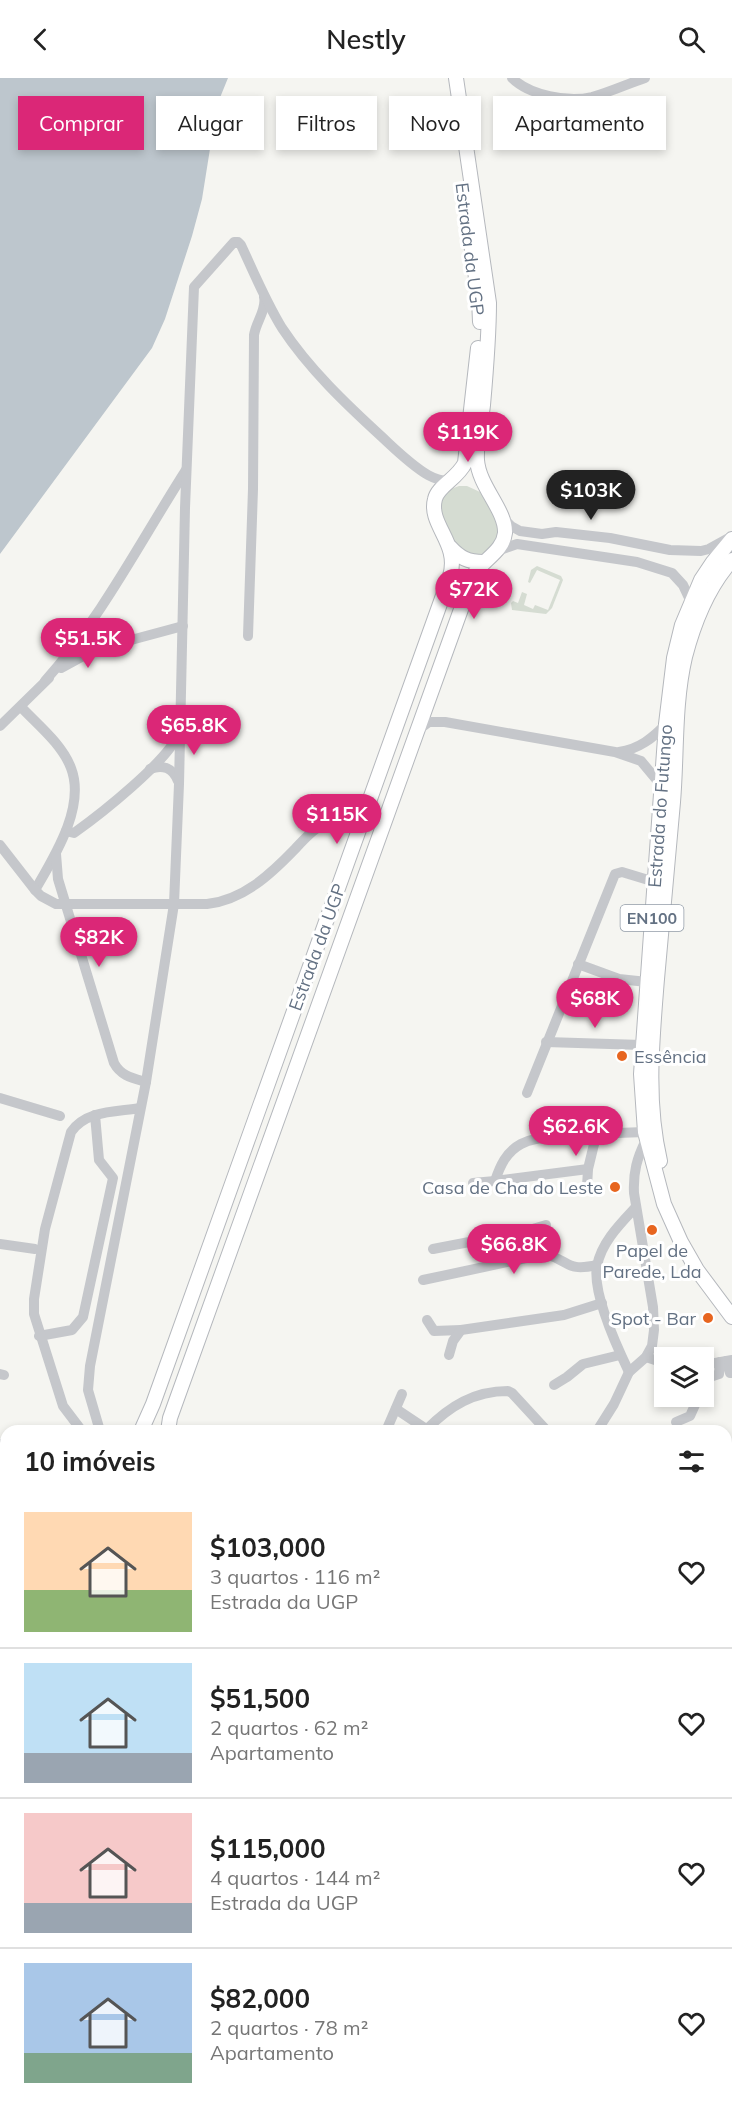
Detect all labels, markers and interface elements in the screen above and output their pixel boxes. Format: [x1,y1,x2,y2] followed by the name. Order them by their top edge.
[326,22,406,56] text: Nestly
[24,23,57,56] icon: back
[675,23,708,56] icon: search
[18,96,144,150] chip: Comprar
[156,96,264,150] chip: Alugar
[276,96,377,150] chip: Filtros
[389,96,481,150] chip: Novo
[493,96,666,150] chip: Apartamento
[450,181,490,317] street label: Estrada da UGP
[426,412,510,463] pin: $119K
[437,419,499,444] text: $119K
[549,470,633,521] pin: $103K
[560,477,622,502] text: $103K
[438,569,510,620] pin: $72K
[449,576,499,601] text: $72K
[39,618,137,669] pin: $51.5K
[55,625,121,650] text: $51.5K
[145,705,243,756] pin: $65.8K
[161,712,227,737] text: $65.8K
[643,724,677,888] street label: Estrada do Futungo
[295,794,379,845] pin: $115K
[306,801,368,826] text: $115K
[283,880,351,1014] street label: Estrada da UGP
[620,905,684,931] road number: EN100
[63,917,135,968] pin: $82K
[74,924,124,949] text: $82K
[559,978,631,1029] pin: $68K
[570,985,620,1010] text: $68K
[634,1045,707,1068] place label: Essência
[615,1049,629,1063] marker: Essência
[527,1106,625,1157] pin: $62.6K
[543,1113,609,1138] text: $62.6K
[422,1176,603,1199] place label: Casa de Cha do Leste
[608,1180,622,1194] marker: Casa de Cha do Leste
[645,1223,659,1237] marker: Papel de Parede, Lda
[465,1224,563,1275] pin: $66.8K
[481,1231,547,1256] text: $66.8K
[602,1239,702,1283] place label: Papel de Parede, Lda
[611,1307,696,1330] place label: Spot - Bar
[701,1311,715,1325] marker: Spot - Bar
[654,1347,714,1407] map controls
[654,1347,714,1407] button: layers
[24,1445,156,1478] text: 10 imóveis
[675,1445,708,1478] icon: filters
[210,1531,326,1564] text: $103,000
[72,1536,144,1608] icon: home
[675,1556,708,1589] icon: heart
[210,1564,380,1589] text: 3 quartos · 116 m²
[210,1589,358,1614] text: Estrada da UGP
[210,1682,310,1715] text: $51,500
[72,1687,144,1759] icon: home
[675,1707,708,1740] icon: heart
[210,1715,368,1740] text: 2 quartos · 62 m²
[210,1740,334,1765] text: Apartamento
[210,1832,326,1865] text: $115,000
[72,1837,144,1909] icon: home
[675,1857,708,1890] icon: heart
[210,1865,380,1890] text: 4 quartos · 144 m²
[210,1890,358,1915] text: Estrada da UGP
[210,1982,310,2015] text: $82,000
[72,1987,144,2059] icon: home
[675,2007,708,2040] icon: heart
[210,2015,368,2040] text: 2 quartos · 78 m²
[210,2040,334,2065] text: Apartamento

